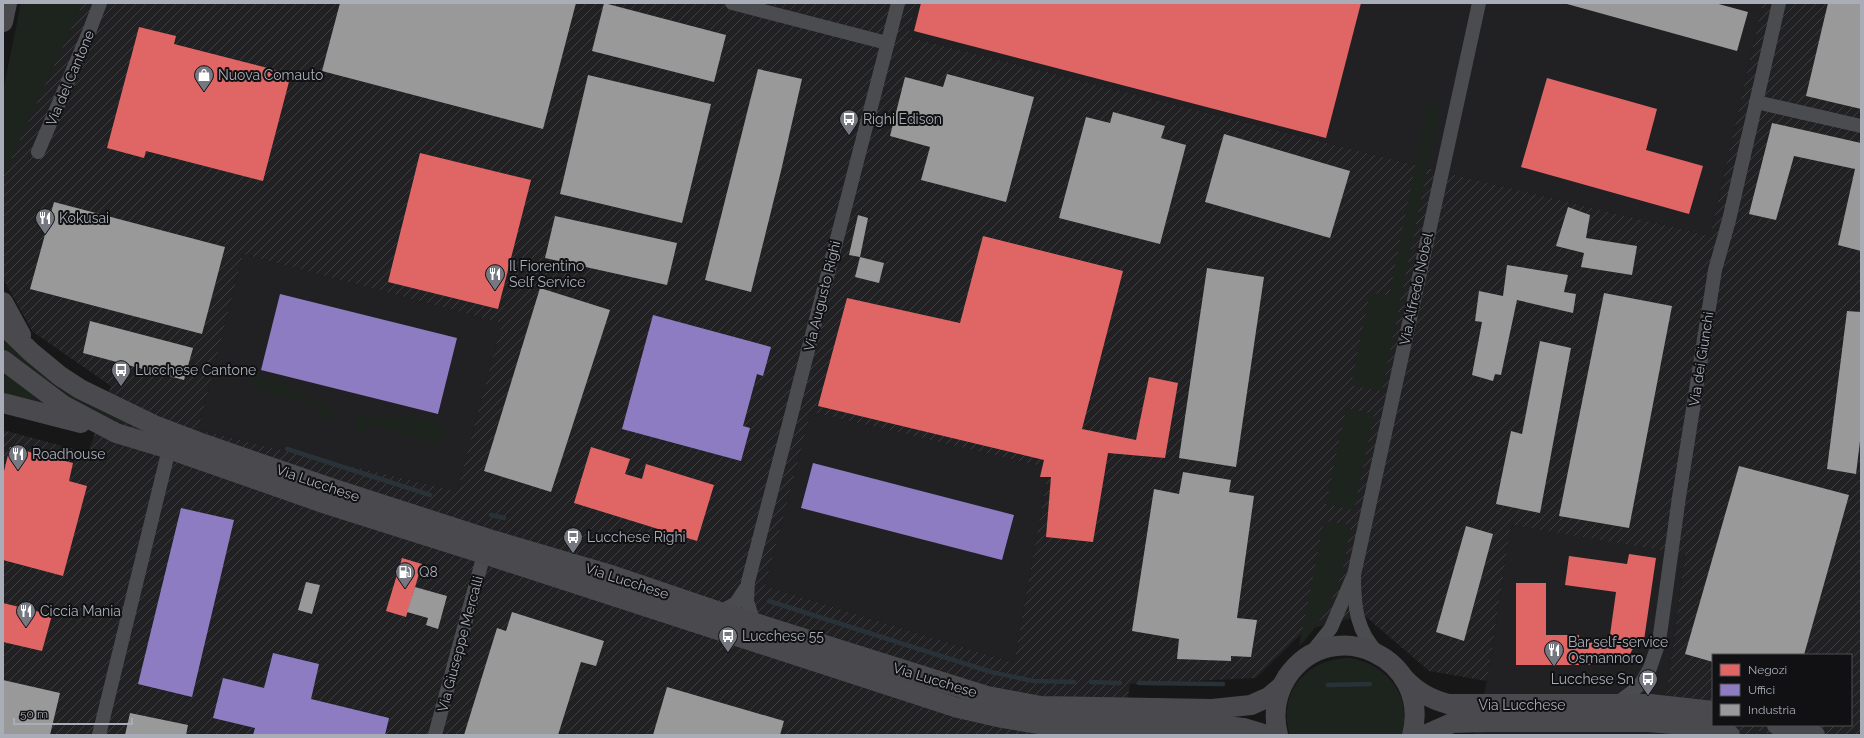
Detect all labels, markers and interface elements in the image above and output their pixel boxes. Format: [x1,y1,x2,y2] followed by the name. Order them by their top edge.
[43,28,97,128] street label: Via del Cantone
[193,64,215,92] shop icon: Nuova Comauto
[218,67,323,83] place label: Nuova Comauto
[838,108,860,136] bus stop icon: Righi Edison
[863,111,942,127] place label: Righi Edison
[34,207,56,235] restaurant icon: Kokusai
[59,210,109,226] place label: Kokusai
[1396,231,1436,347] street label: Via Alfredo Nobel
[801,239,843,353] street label: Via Augusto Righi
[509,258,585,290] place label: Il Fiorentino Self Service
[484,263,506,291] restaurant icon: Il Fiorentino Self Service
[1686,310,1716,408] street label: Via dei Giunchi
[110,359,132,387] bus stop icon: Lucchese Cantone
[135,362,256,378] place label: Lucchese Cantone
[7,443,29,471] restaurant icon: Roadhouse
[32,446,105,462] place label: Roadhouse
[274,461,362,505] street label: Via Lucchese
[562,526,584,554] bus stop icon: Lucchese Righi
[587,529,686,545] place label: Lucchese Righi
[583,560,671,602] street label: Via Lucchese
[394,561,416,589] fuel station icon: Q8
[419,564,438,580] place label: Q8
[434,574,486,714] street label: Via Giuseppe Mercalli
[15,600,37,628] restaurant icon: Ciccia Mania
[40,603,121,619] place label: Ciccia Mania
[717,625,739,653] bus stop icon: Lucchese 55
[742,628,824,644] place label: Lucchese 55
[1568,634,1668,666] place label: Bar self-service Osmannoro
[1543,639,1565,667] restaurant icon: Bar self-service Osmannoro
[1712,654,1852,726] legend
[891,660,979,700] street label: Via Lucchese
[1748,663,1787,677] text: Negozi
[1637,668,1659,696] bus stop icon: Lucchese Sn
[1551,671,1634,687] place label: Lucchese Sn
[1748,683,1775,697] text: Uffici
[1479,697,1565,713] street label: Via Lucchese
[14,700,132,726] scale bar
[1748,703,1796,717] text: Industria
[20,707,48,721] text: 50 m

